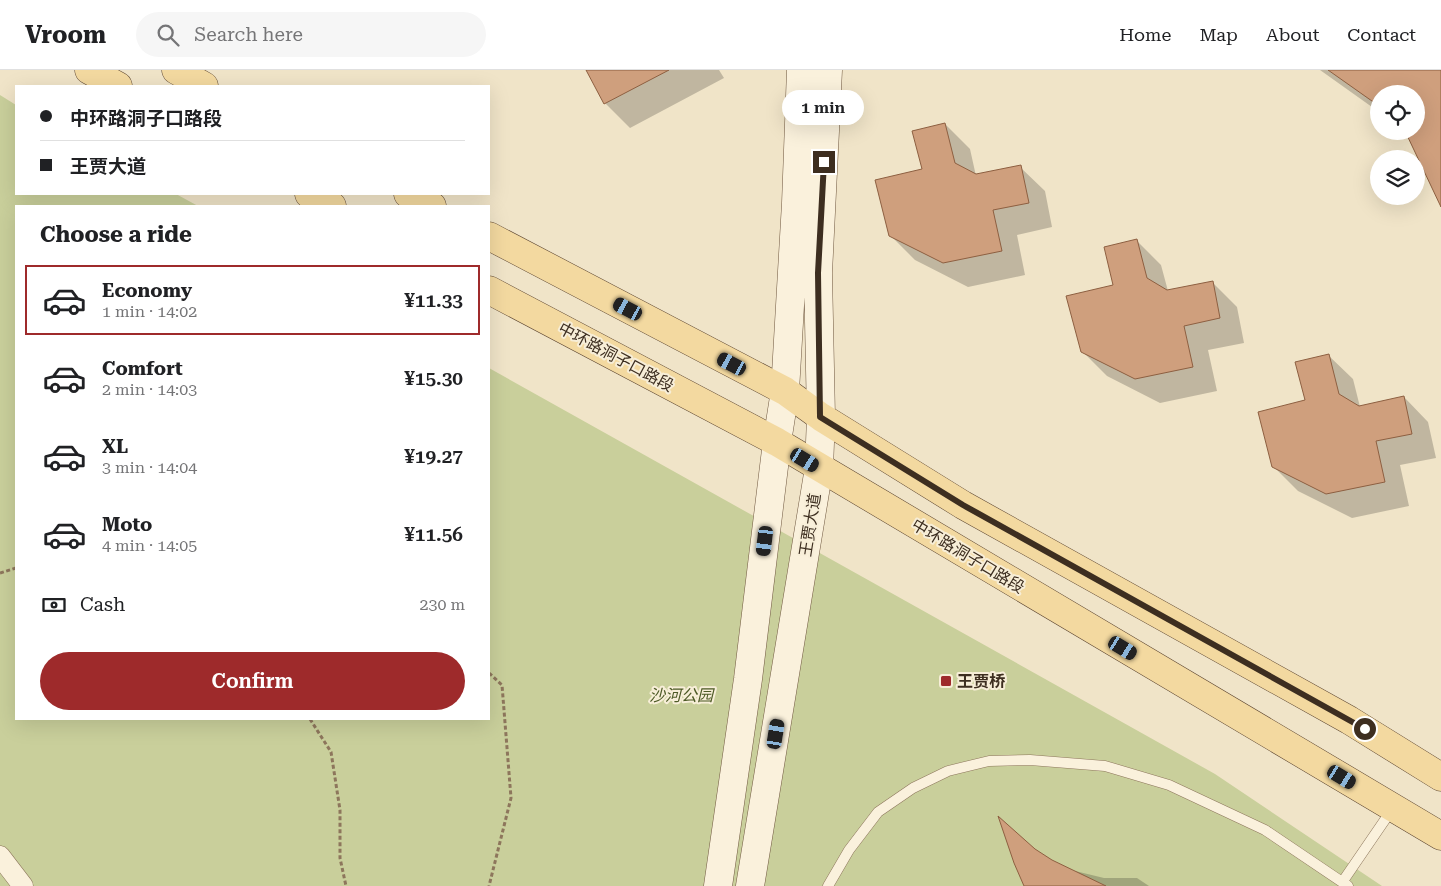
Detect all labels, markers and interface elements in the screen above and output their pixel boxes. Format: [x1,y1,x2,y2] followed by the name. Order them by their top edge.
[136,12,486,57] search box
[25,21,106,49] text: Vroom
[154,21,182,49] icon: search
[194,23,303,46] text: Search here
[1119,24,1171,45] text: Home
[1199,24,1238,45] text: Map
[1266,24,1319,45] text: About
[1347,24,1416,45] text: Contact
[1370,85,1425,205] map controls
[1370,85,1425,140] button: locate
[783,89,865,124] callout: 1 min
[801,98,845,117] text: 1 min
[70,107,222,130] text: 中环路洞子口路段
[1370,150,1425,205] button: layers
[813,151,835,173] route end
[70,155,146,178] text: 王贾大道
[40,222,192,247] text: Choose a ride
[42,278,87,323] icon: car
[102,279,192,302] text: Economy
[404,289,463,312] text: ¥11.33
[611,295,644,323] car
[102,302,197,321] text: 1 min · 14:02
[555,319,677,395] street label: 中环路洞子口路段
[715,350,748,378] car
[42,356,87,401] icon: car
[102,357,183,380] text: Comfort
[404,367,463,390] text: ¥15.30
[102,380,197,399] text: 2 min · 14:03
[42,434,87,479] icon: car
[102,435,128,458] text: XL
[404,445,463,468] text: ¥19.27
[788,446,821,474] car
[102,458,197,477] text: 3 min · 14:04
[796,492,824,558] street label: 王贾大道
[42,512,87,557] icon: car
[102,513,152,536] text: Moto
[908,515,1028,597] street label: 中环路洞子口路段
[404,523,463,546] text: ¥11.56
[755,525,774,557] car
[102,536,197,555] text: 4 min · 14:05
[40,591,68,619] icon: cash
[80,593,125,616] text: Cash
[419,595,465,614] text: 230 m
[1106,634,1139,662] car
[40,652,465,710] button: Confirm
[957,672,1006,691] place label: 王贾桥
[939,674,953,688] marker: 王贾桥
[649,686,715,705] park label: 沙河公园
[766,718,785,750] car
[1354,718,1376,740] route start
[1325,763,1358,791] car

